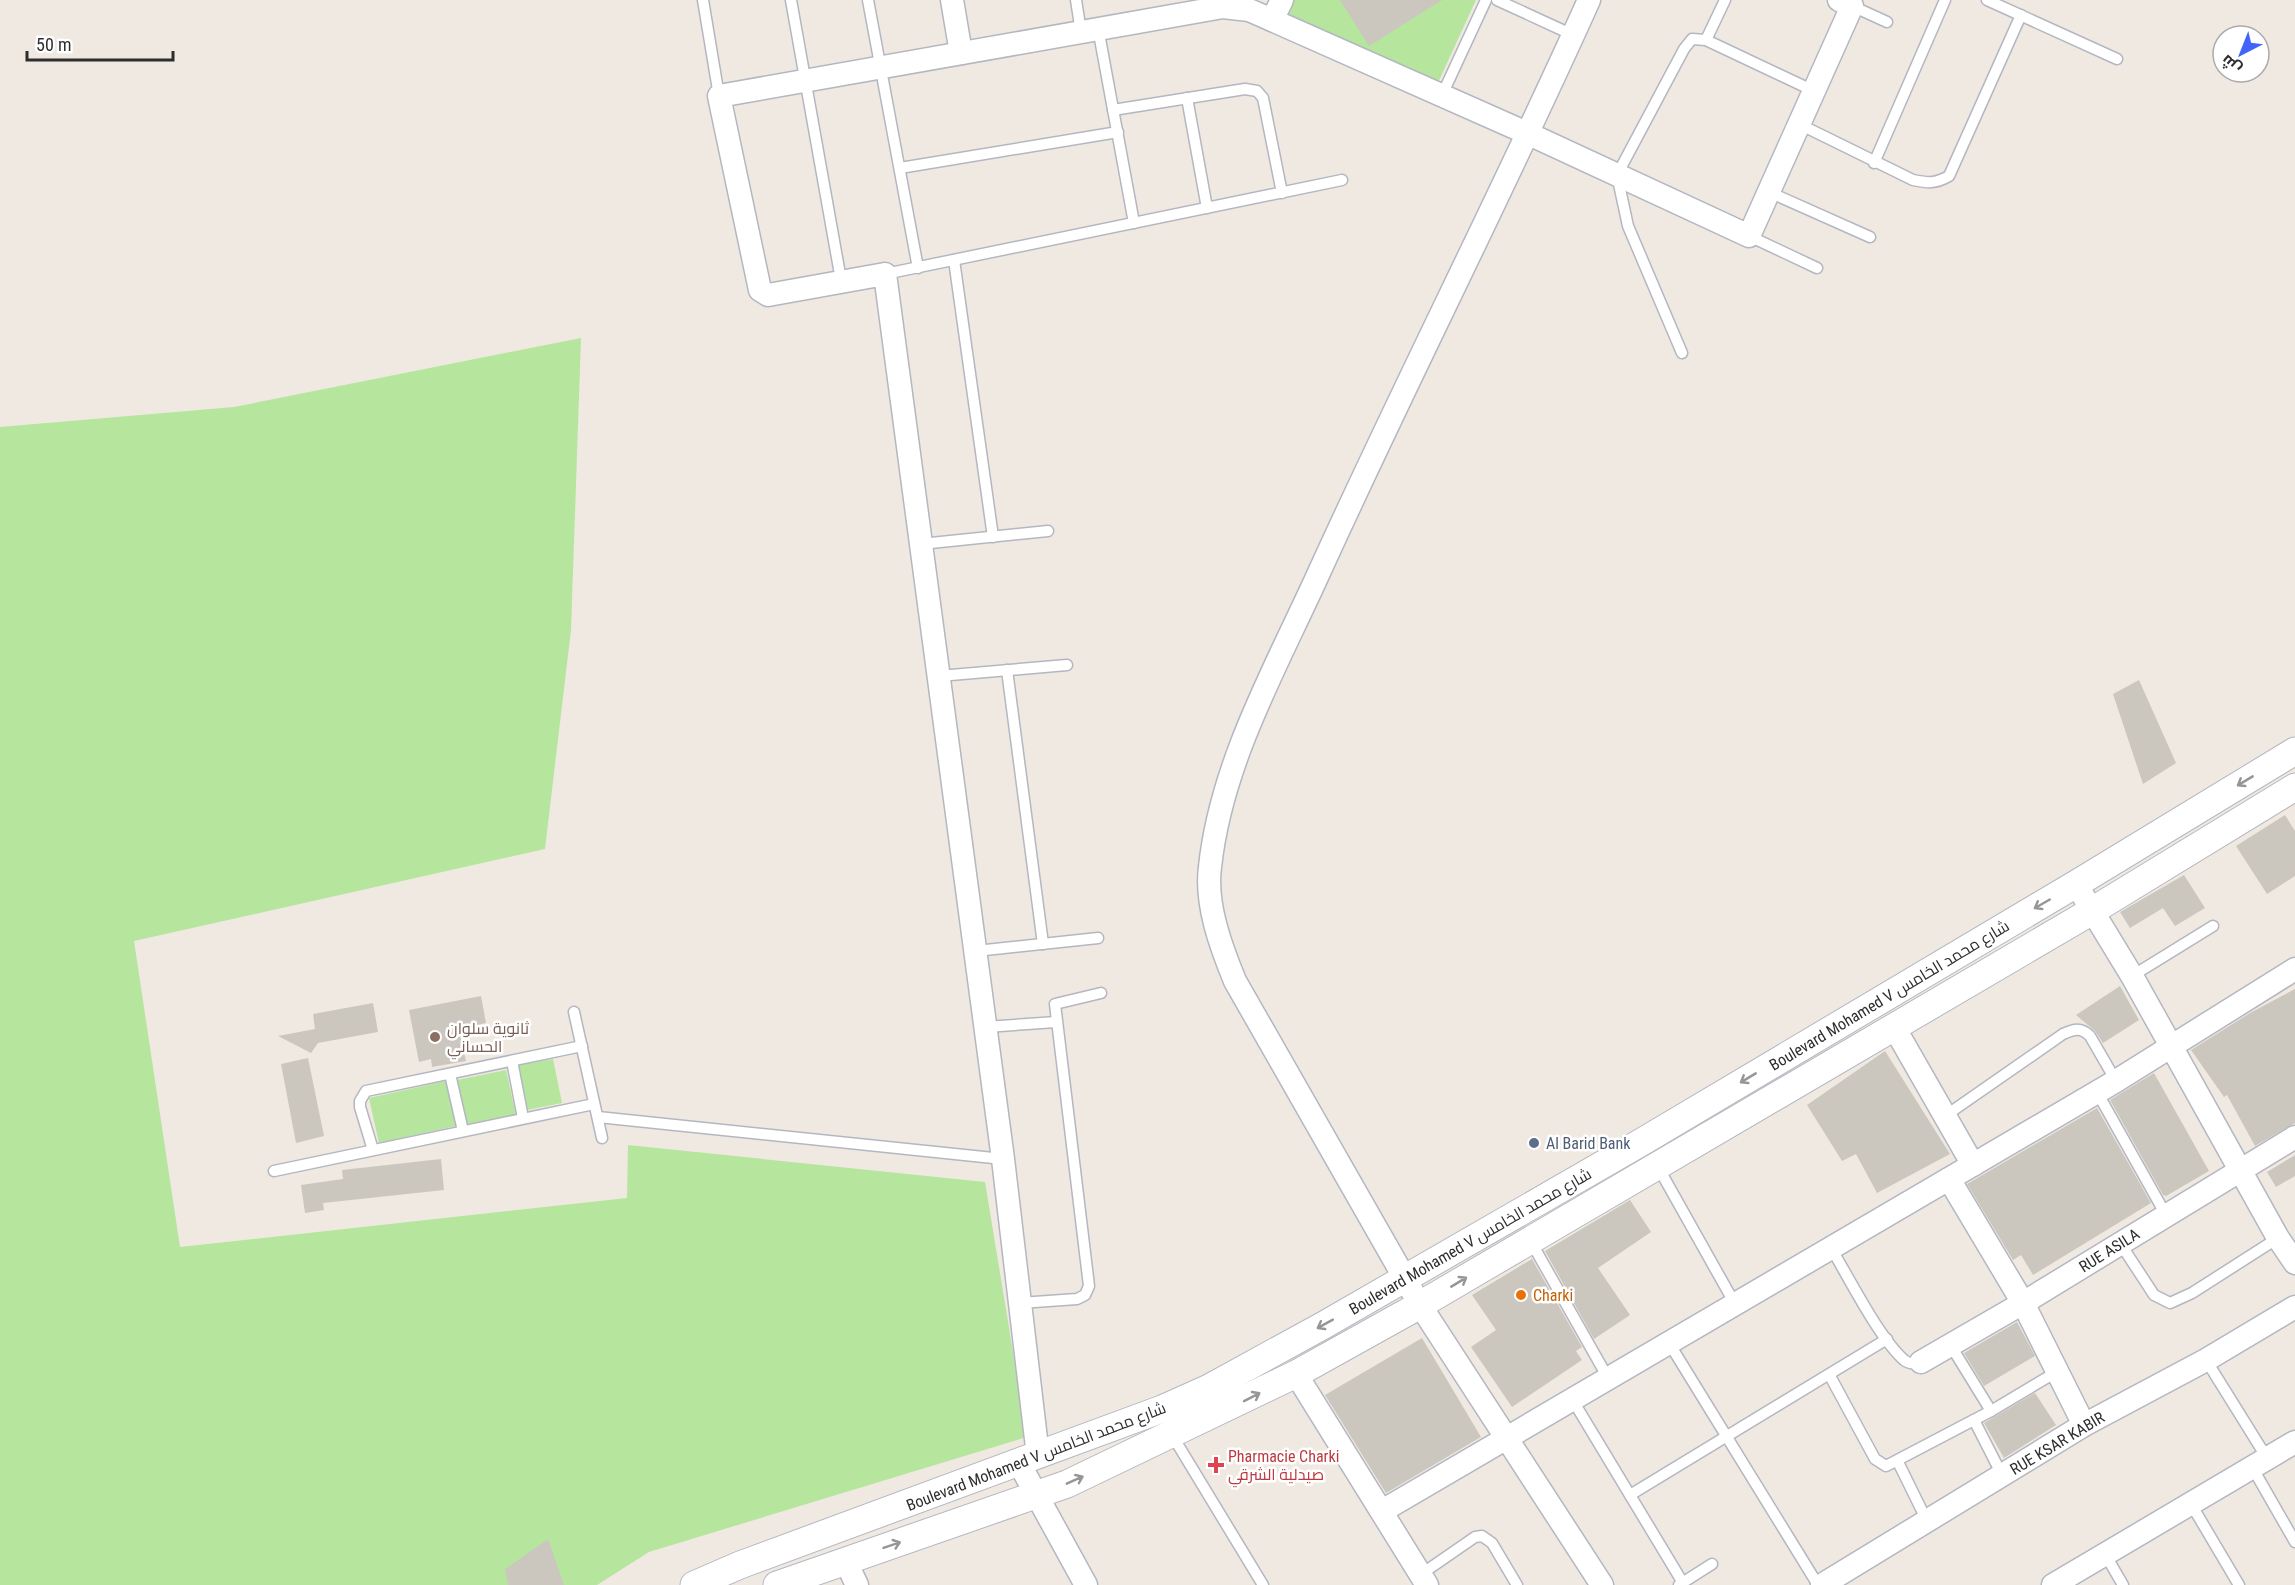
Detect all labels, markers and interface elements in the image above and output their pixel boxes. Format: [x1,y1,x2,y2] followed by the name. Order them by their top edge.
[27,24,172,62] scale bar
[2211,24,2271,84] north arrow
[36,34,71,55] text: 50 m
[2217,51,2245,79] text: ش
[2237,776,2254,788] one-way arrow
[2034,899,2051,911] one-way arrow
[1766,916,2014,1076] street label: Boulevard Mohamed V شارع محمد الخامس
[447,1019,530,1060] place label: ثانوية سلوان الحساني
[428,1030,442,1044] marker: ثانوية سلوان الحساني
[1740,1073,1757,1085] one-way arrow
[1546,1134,1631,1153] place label: Al Barid Bank
[1527,1136,1541,1150] marker: Al Barid Bank
[1346,1164,1596,1321] street label: Boulevard Mohamed V شارع محمد الخامس
[2076,1224,2143,1276] street label: RUE ASILA
[1450,1276,1467,1288] one-way arrow
[1533,1286,1573,1305] place label: Charki
[1514,1288,1528,1302] marker: Charki
[1317,1319,1335,1330] one-way arrow
[1242,1390,1260,1402] one-way arrow
[904,1398,1169,1517] street label: Boulevard Mohamed V شارع محمد الخامس
[2007,1408,2108,1479] street label: RUE KSAR KABIR
[1228,1447,1339,1488] place label: Pharmacie Charki صيدلية الشرقي
[1209,1458,1223,1472] marker: Pharmacie Charki صيدلية الشرقي
[1066,1473,1084,1485] one-way arrow
[882,1539,900,1550] one-way arrow

